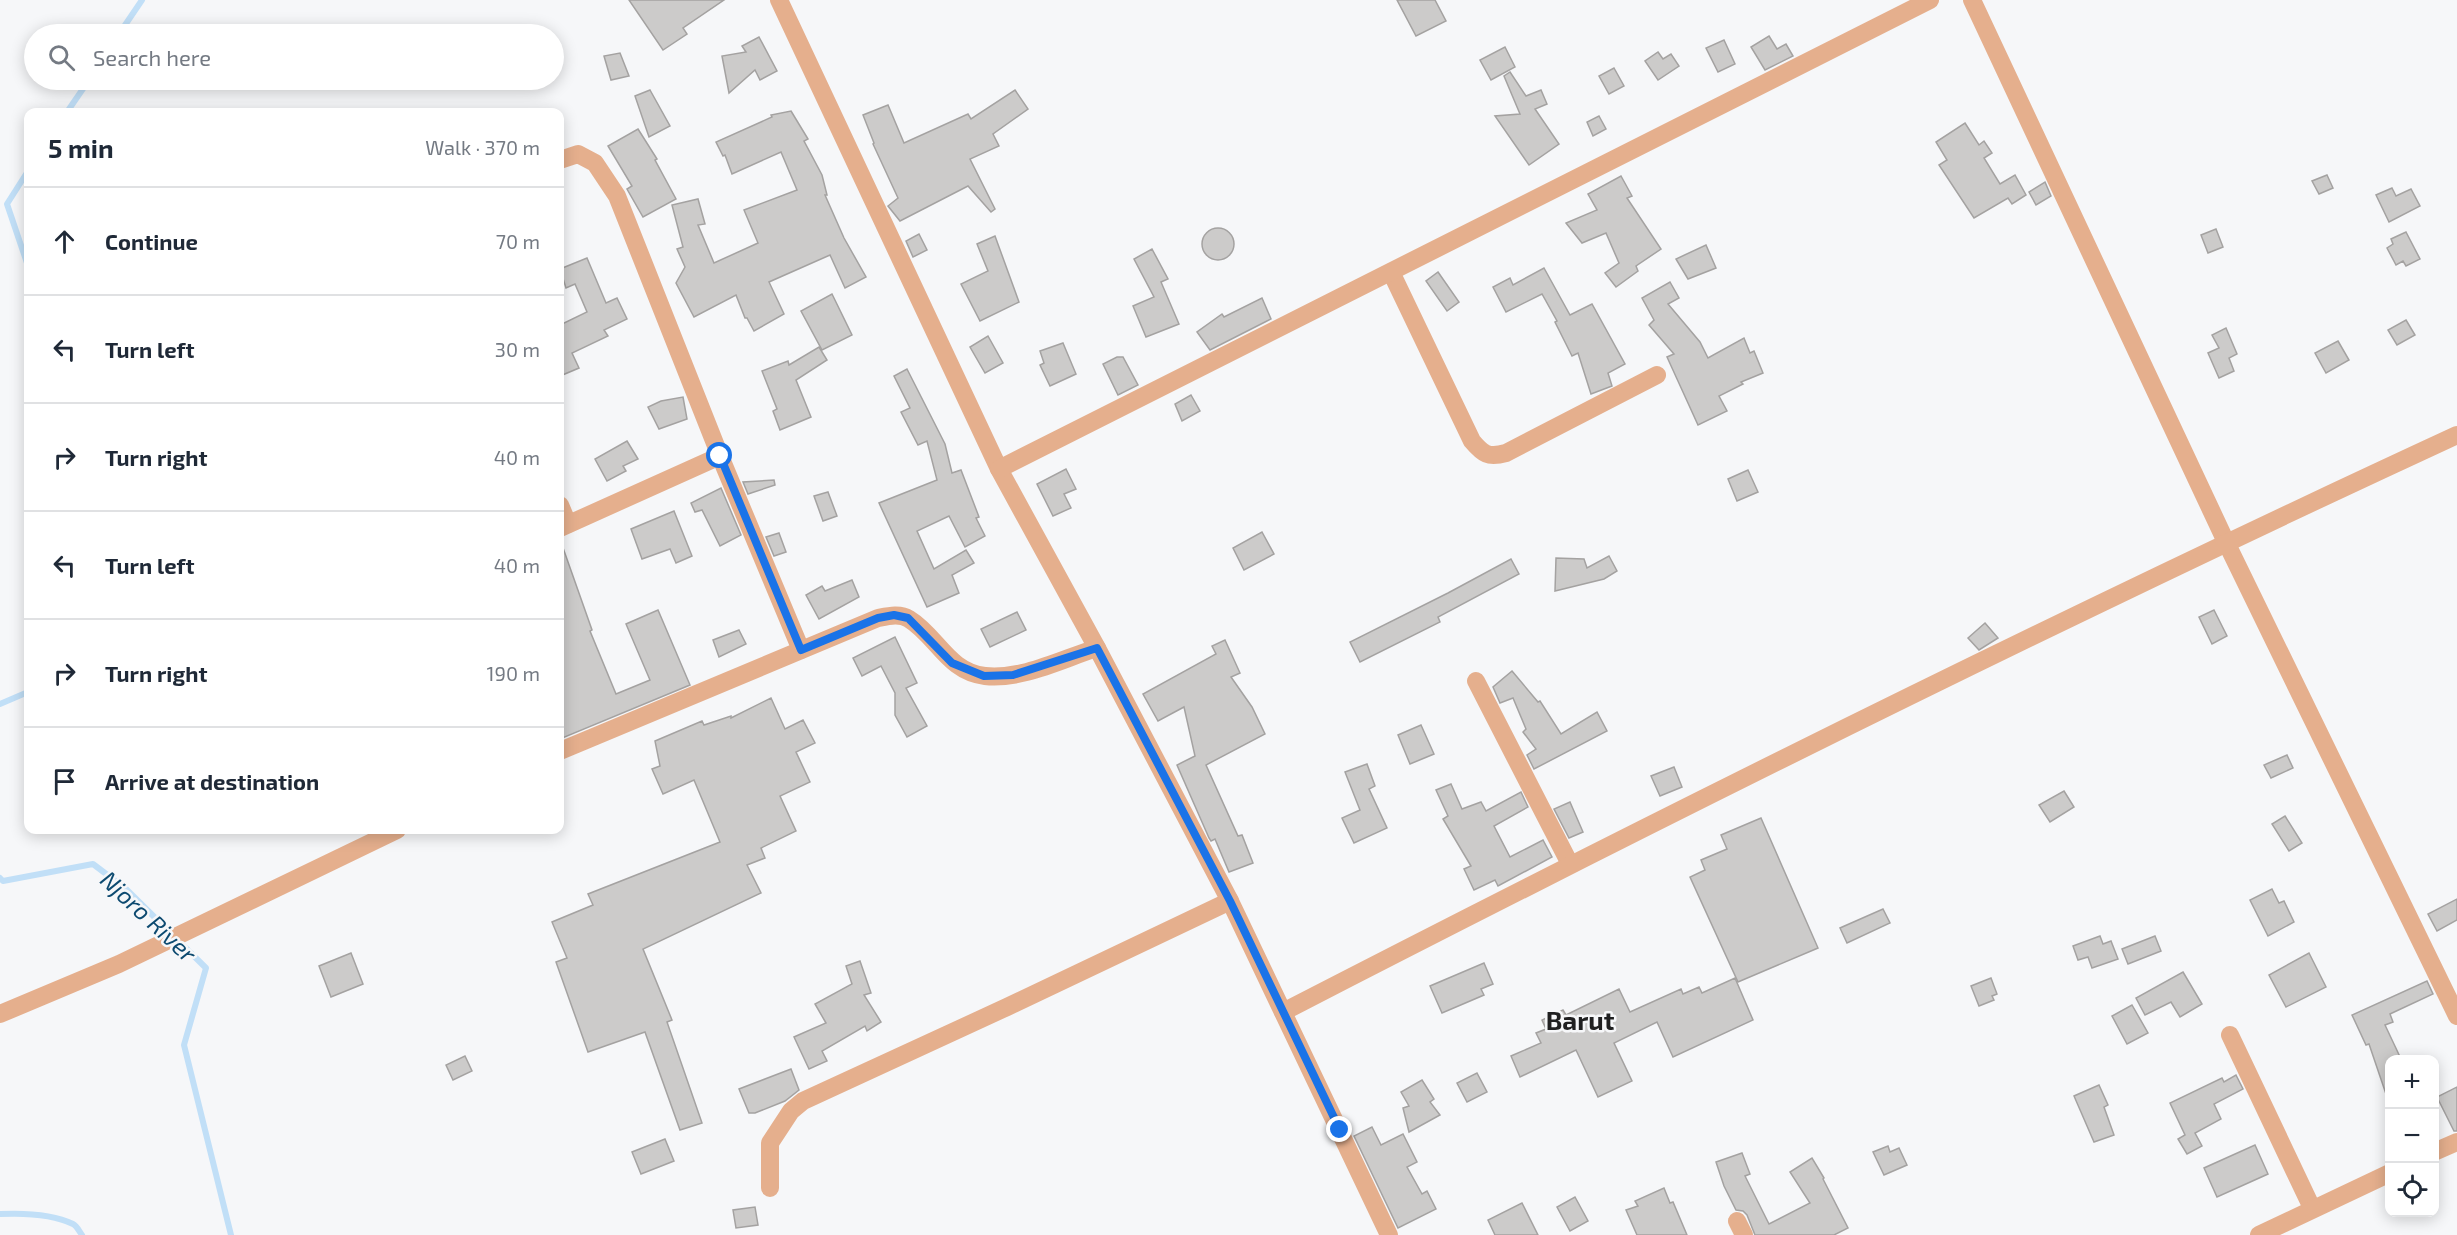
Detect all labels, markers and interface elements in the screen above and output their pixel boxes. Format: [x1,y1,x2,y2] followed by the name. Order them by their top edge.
[24,24,564,90] search box
[45,41,78,74] icon: search
[93,44,211,70] text: Search here
[48,132,114,163] text: 5 min
[425,135,540,159] text: Walk · 370 m
[48,225,81,258] icon: ahead
[105,228,198,254] text: Continue
[496,229,540,253] text: 70 m
[48,333,81,366] icon: left
[105,336,194,362] text: Turn left
[495,337,540,361] text: 30 m
[48,441,81,474] icon: right
[706,442,732,468] route start
[105,444,207,470] text: Turn right
[494,445,540,469] text: 40 m
[48,549,81,582] icon: left
[105,552,194,578] text: Turn left
[494,553,540,577] text: 40 m
[48,657,81,690] icon: right
[105,660,207,686] text: Turn right
[487,661,540,685] text: 190 m
[48,765,81,798] icon: arrive
[105,768,319,794] text: Arrive at destination
[95,864,203,968] water label: Njoro River
[1546,1004,1615,1035] district label: Barut
[2385,1055,2439,1217] map controls
[2385,1055,2439,1109] button: +
[2385,1109,2439,1163] button: −
[1326,1116,1352,1142] route end
[2385,1163,2439,1217] button: locate

